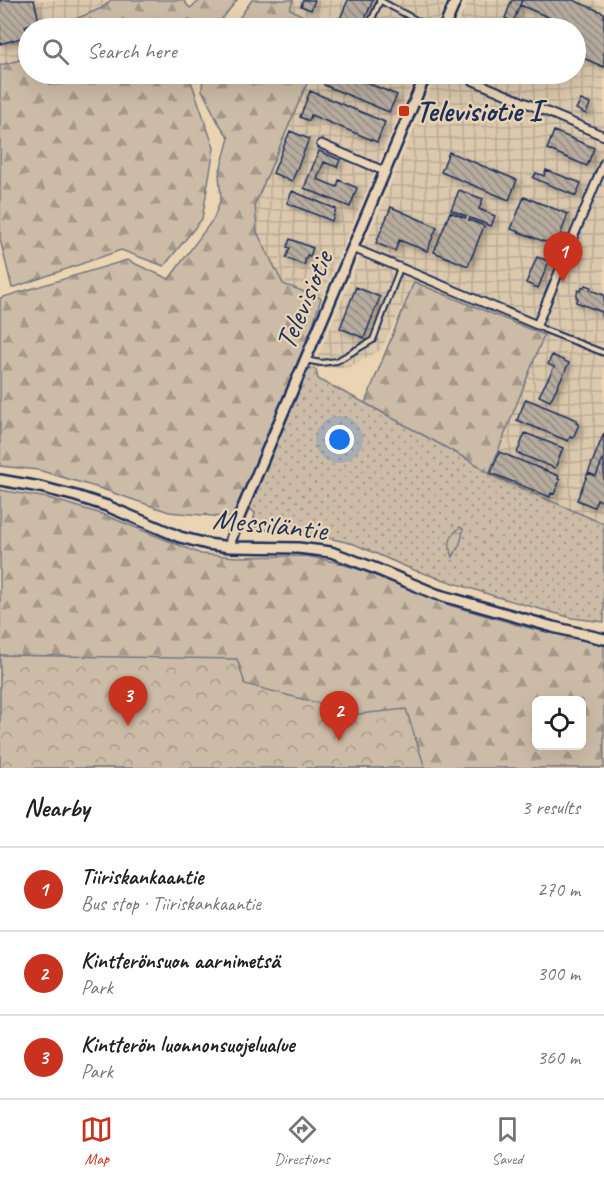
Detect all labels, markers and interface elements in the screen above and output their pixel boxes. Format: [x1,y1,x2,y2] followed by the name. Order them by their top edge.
[18,18,586,84] search box
[39,35,72,68] icon: search
[87,37,177,65] text: Search here
[416,92,548,130] place label: Televisiotie I
[397,104,411,118] marker: Televisiotie I
[544,232,582,282] pin: 1
[266,243,343,355] street label: Televisiotie
[325,425,354,454] your location
[211,499,331,549] street label: Messiläntie
[108,676,148,726] pin: 3
[320,692,358,741] pin: 2
[532,696,586,750] map controls
[532,696,586,750] button: locate
[24,791,89,824] text: Nearby
[521,795,580,820] text: 3 results
[81,863,203,891] text: Tiiriskankaantie
[39,877,48,902] text: 1
[537,877,580,902] text: 270 m
[81,891,261,916] text: Bus stop · Tiiriskankaantie
[81,947,280,975] text: Kintterönsuon aarnimetsä
[39,961,48,986] text: 2
[537,961,580,986] text: 300 m
[81,975,113,1000] text: Park
[81,1031,294,1059] text: Kintterön luonnonsuojelualue
[39,1045,48,1070] text: 3
[537,1045,580,1070] text: 360 m
[81,1059,113,1084] text: Park
[80,1113,113,1169] tab: Map
[274,1113,330,1169] tab: Directions
[491,1113,524,1169] tab: Saved

